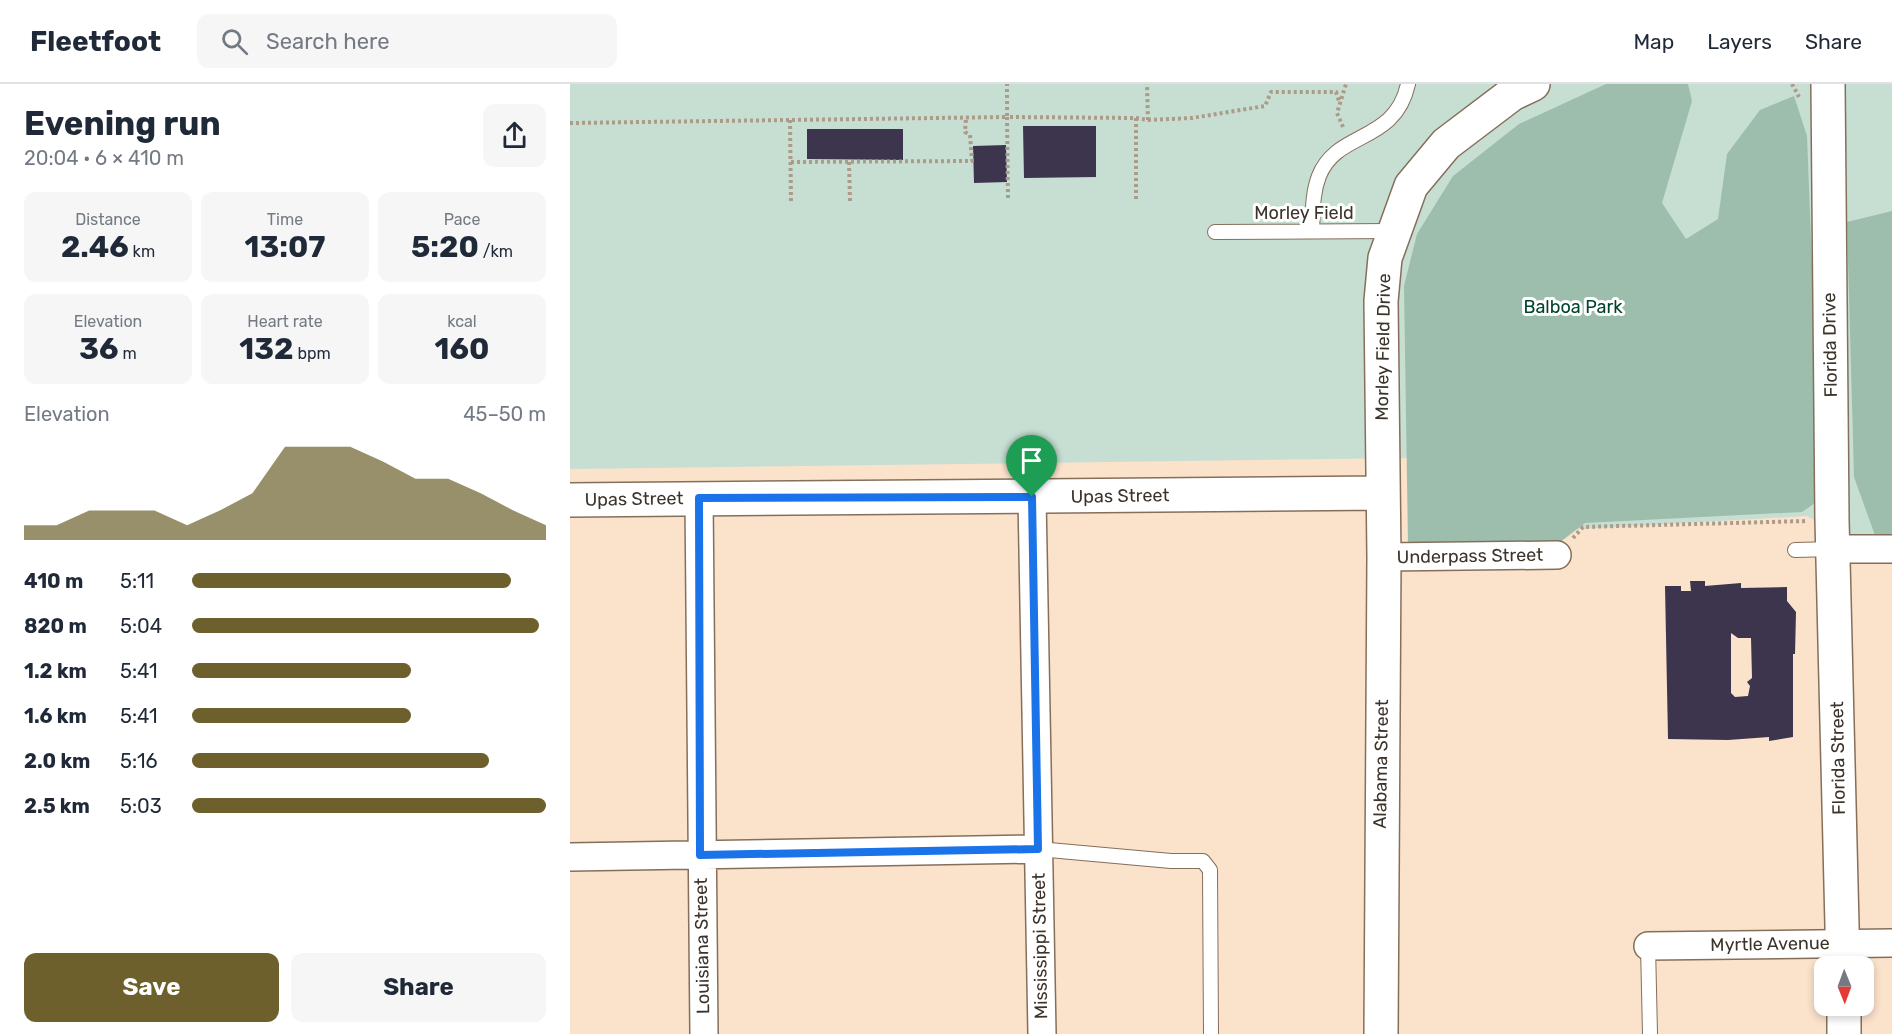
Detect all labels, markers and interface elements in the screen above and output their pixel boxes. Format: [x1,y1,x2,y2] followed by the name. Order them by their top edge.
[197,14,617,68] search box
[30,25,161,58] text: Fleetfoot
[218,25,251,58] icon: search
[266,28,389,55] text: Search here
[1633,29,1674,54] text: Map
[1707,29,1772,54] text: Layers
[1805,29,1862,54] text: Share
[24,104,221,143] text: Evening run
[483,104,546,167] button: share
[24,146,184,170] text: 20:04 · 6 × 410 m
[1254,202,1354,224] street label: Morley Field
[75,210,141,229] text: Distance
[267,210,303,229] text: Time
[444,210,480,229] text: Pace
[61,229,129,265] text: 2.46
[244,229,326,265] text: 13:07
[411,229,479,265] text: 5:20
[129,242,155,261] text: km
[479,242,513,261] text: /km
[1371,273,1395,421] street label: Morley Field Drive
[1818,292,1842,398] street label: Florida Drive
[1523,296,1623,318] park label: Balboa Park
[74,312,142,331] text: Elevation
[247,312,323,331] text: Heart rate
[447,312,477,331] text: kcal
[79,331,119,367] text: 36
[239,331,293,367] text: 132
[435,331,489,367] text: 160
[119,344,137,363] text: m
[293,344,331,363] text: bpm
[24,402,110,426] text: Elevation
[463,402,546,426] text: 45–50 m
[1006,435,1057,497] pin
[1015,444,1048,477] icon: arrive
[1070,484,1170,508] street label: Upas Street
[584,487,684,511] street label: Upas Street
[1396,544,1544,568] street label: Underpass Street
[24,569,83,593] text: 410 m
[120,569,154,593] text: 5:11
[24,614,87,638] text: 820 m
[120,614,162,638] text: 5:04
[24,659,87,683] text: 1.2 km
[120,659,158,683] text: 5:41
[1369,699,1393,829] street label: Alabama Street
[1826,701,1850,815] street label: Florida Street
[24,704,87,728] text: 1.6 km
[120,704,158,728] text: 5:41
[24,749,90,773] text: 2.0 km
[120,749,158,773] text: 5:16
[24,794,90,818] text: 2.5 km
[120,794,162,818] text: 5:03
[1028,873,1052,1019] street label: Mississippi Street
[690,878,714,1014] street label: Louisiana Street
[1710,932,1830,956] street label: Myrtle Avenue
[24,953,279,1022] button: Save
[291,953,546,1022] button: Share
[1814,956,1874,1016] north arrow
[1814,956,1874,1016] map controls

